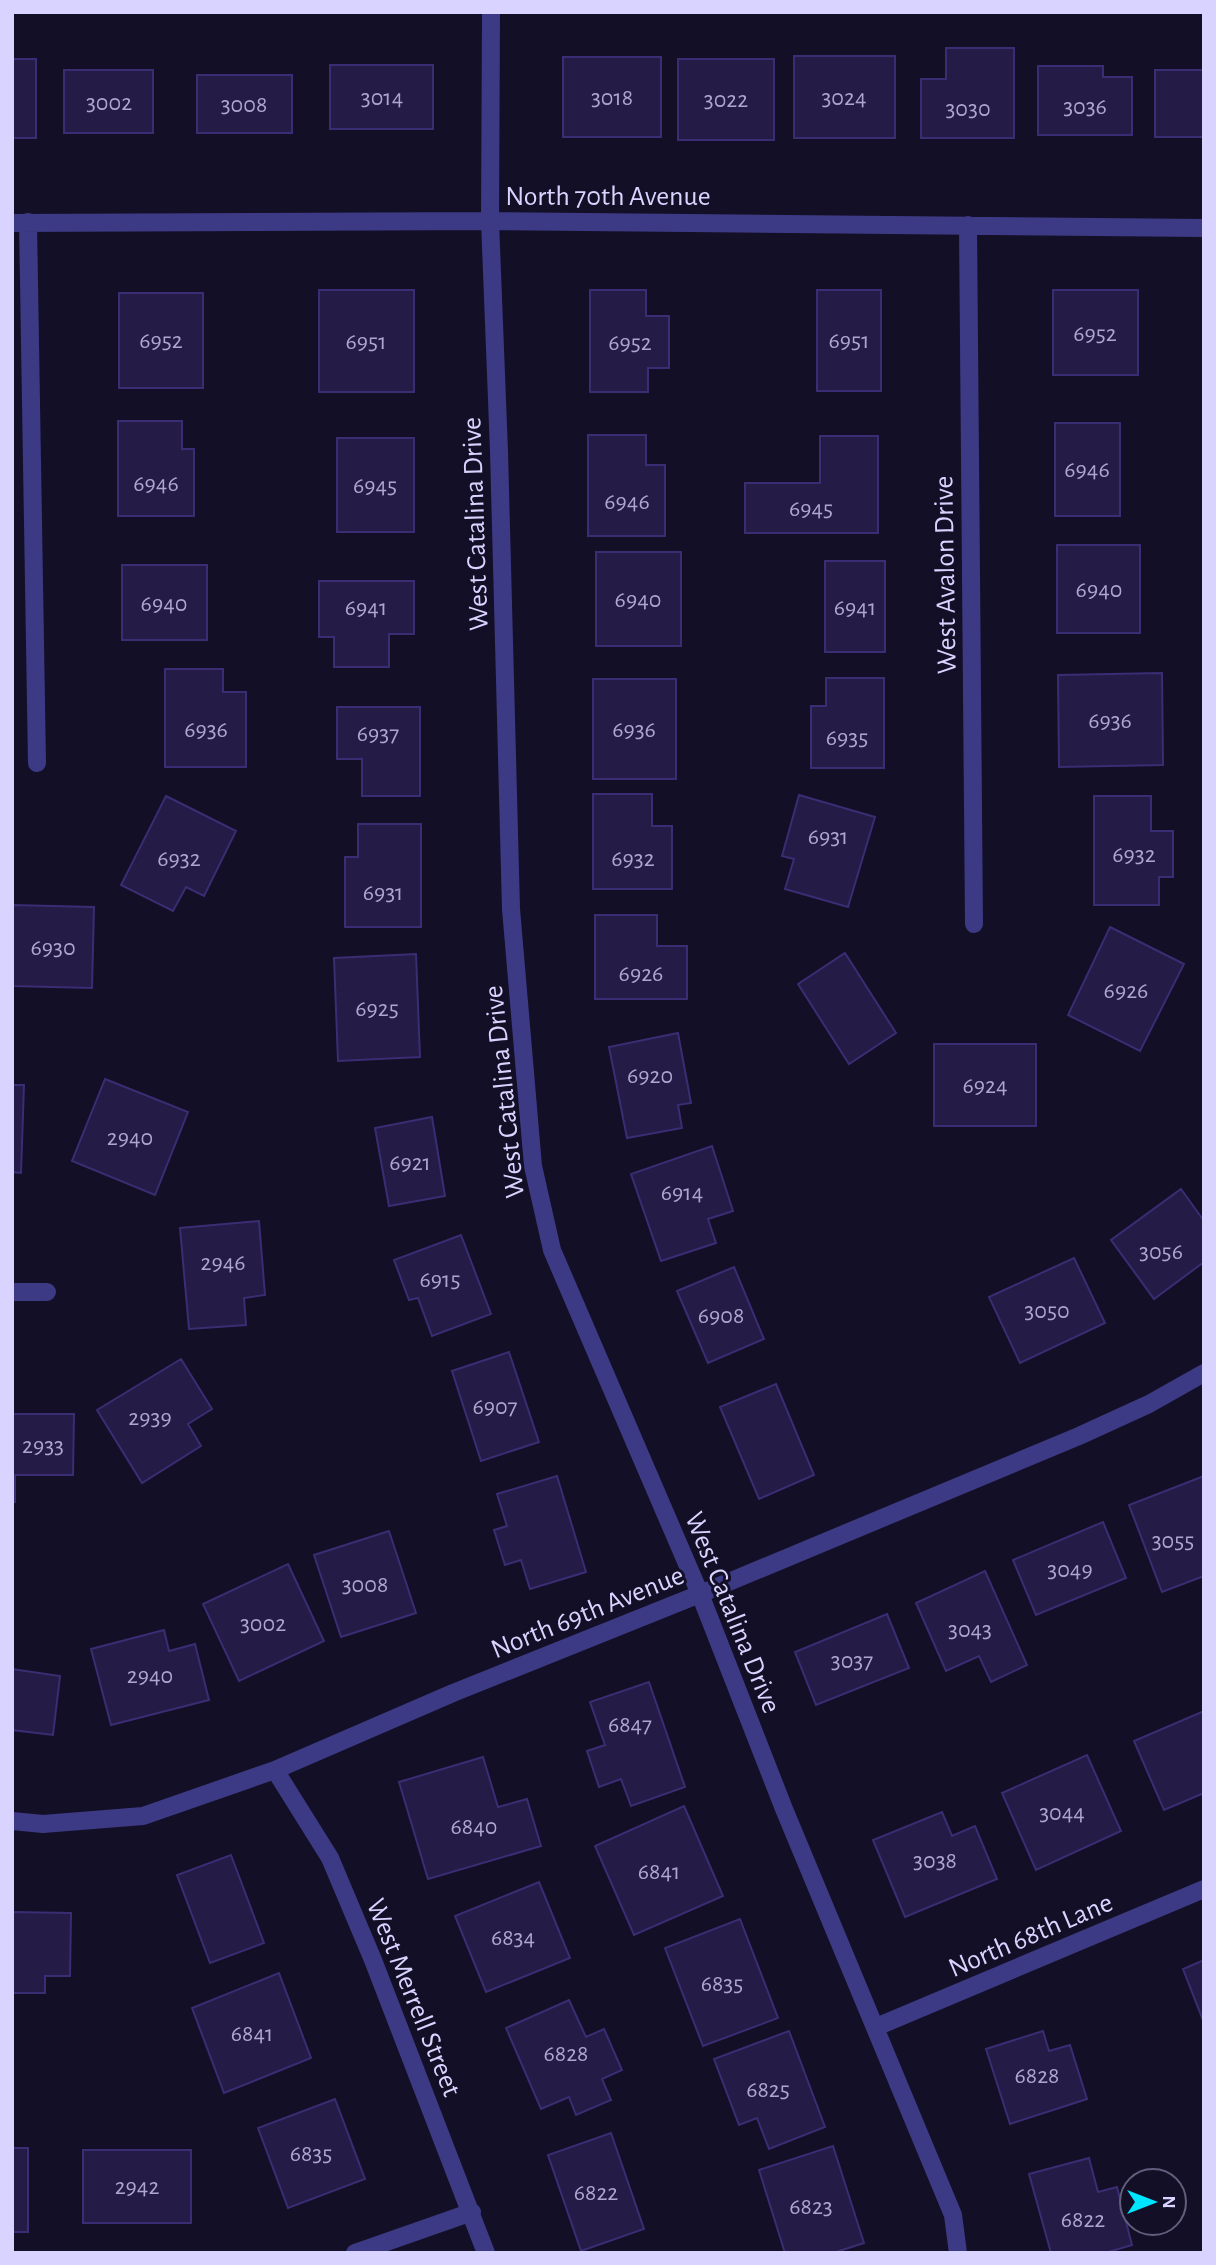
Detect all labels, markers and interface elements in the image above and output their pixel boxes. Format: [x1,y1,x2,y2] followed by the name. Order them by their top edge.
[361,86,403,110] house number: 3014
[591,86,633,110] house number: 3018
[821,86,867,110] house number: 3024
[704,88,748,112] house number: 3022
[86,91,132,115] house number: 3002
[221,93,267,117] house number: 3008
[1063,95,1107,119] house number: 3036
[945,97,991,121] house number: 3030
[505,183,711,211] street label: North 70th Avenue
[1073,322,1117,346] house number: 6952
[139,329,183,353] house number: 6952
[829,329,869,353] house number: 6951
[346,330,386,354] house number: 6951
[608,331,652,355] house number: 6952
[458,417,494,631] street label: West Catalina Drive
[1064,458,1110,482] house number: 6946
[133,472,179,496] house number: 6946
[353,474,397,498] house number: 6945
[930,476,962,674] street label: West Avalon Drive
[604,490,650,514] house number: 6946
[789,497,833,521] house number: 6945
[1076,578,1122,602] house number: 6940
[615,588,661,612] house number: 6940
[141,592,187,616] house number: 6940
[345,596,387,620] house number: 6941
[834,596,876,620] house number: 6941
[1088,709,1132,733] house number: 6936
[184,718,228,742] house number: 6936
[612,718,656,742] house number: 6936
[357,722,399,746] house number: 6937
[826,726,868,750] house number: 6935
[808,825,848,849] house number: 6931
[1112,843,1156,867] house number: 6932
[157,847,201,871] house number: 6932
[611,847,655,871] house number: 6932
[363,881,403,905] house number: 6931
[30,936,76,960] house number: 6930
[619,962,663,986] house number: 6926
[1104,979,1148,1003] house number: 6926
[480,984,530,1200] street label: West Catalina Drive
[355,997,399,1021] house number: 6925
[627,1064,673,1088] house number: 6920
[962,1074,1008,1098] house number: 6924
[107,1126,153,1150] house number: 2940
[389,1151,431,1175] house number: 6921
[661,1181,703,1205] house number: 6914
[1139,1240,1183,1264] house number: 3056
[200,1251,246,1275] house number: 2946
[420,1268,460,1292] house number: 6915
[1024,1299,1070,1323] house number: 3050
[698,1304,744,1328] house number: 6908
[472,1395,518,1419] house number: 6907
[128,1406,172,1430] house number: 2939
[22,1434,64,1458] house number: 2933
[679,1508,785,1717] street label: West Catalina Drive
[1152,1529,1194,1553] house number: 3055
[1047,1558,1093,1582] house number: 3049
[487,1561,688,1664] street label: North 69th Avenue
[342,1573,388,1597] house number: 3008
[240,1612,286,1636] house number: 3002
[948,1618,992,1642] house number: 3043
[831,1649,873,1673] house number: 3037
[127,1664,173,1688] house number: 2940
[608,1713,652,1737] house number: 6847
[1039,1801,1085,1825] house number: 3044
[451,1815,497,1839] house number: 6840
[913,1849,957,1873] house number: 3038
[638,1860,680,1884] house number: 6841
[945,1889,1117,1983] street label: North 68th Lane
[361,1895,466,2101] street label: West Merrell Street
[491,1926,535,1950] house number: 6834
[701,1972,743,1996] house number: 6835
[231,2022,273,2046] house number: 6841
[544,2042,588,2066] house number: 6828
[1015,2064,1059,2088] house number: 6828
[746,2078,790,2102] house number: 6825
[290,2142,332,2166] house number: 6835
[1118,2167,1188,2237] north arrow
[115,2175,159,2199] house number: 2942
[574,2181,618,2205] house number: 6822
[789,2195,833,2219] house number: 6823
[1159,2195,1178,2209] text: N
[1061,2208,1105,2232] house number: 6822

